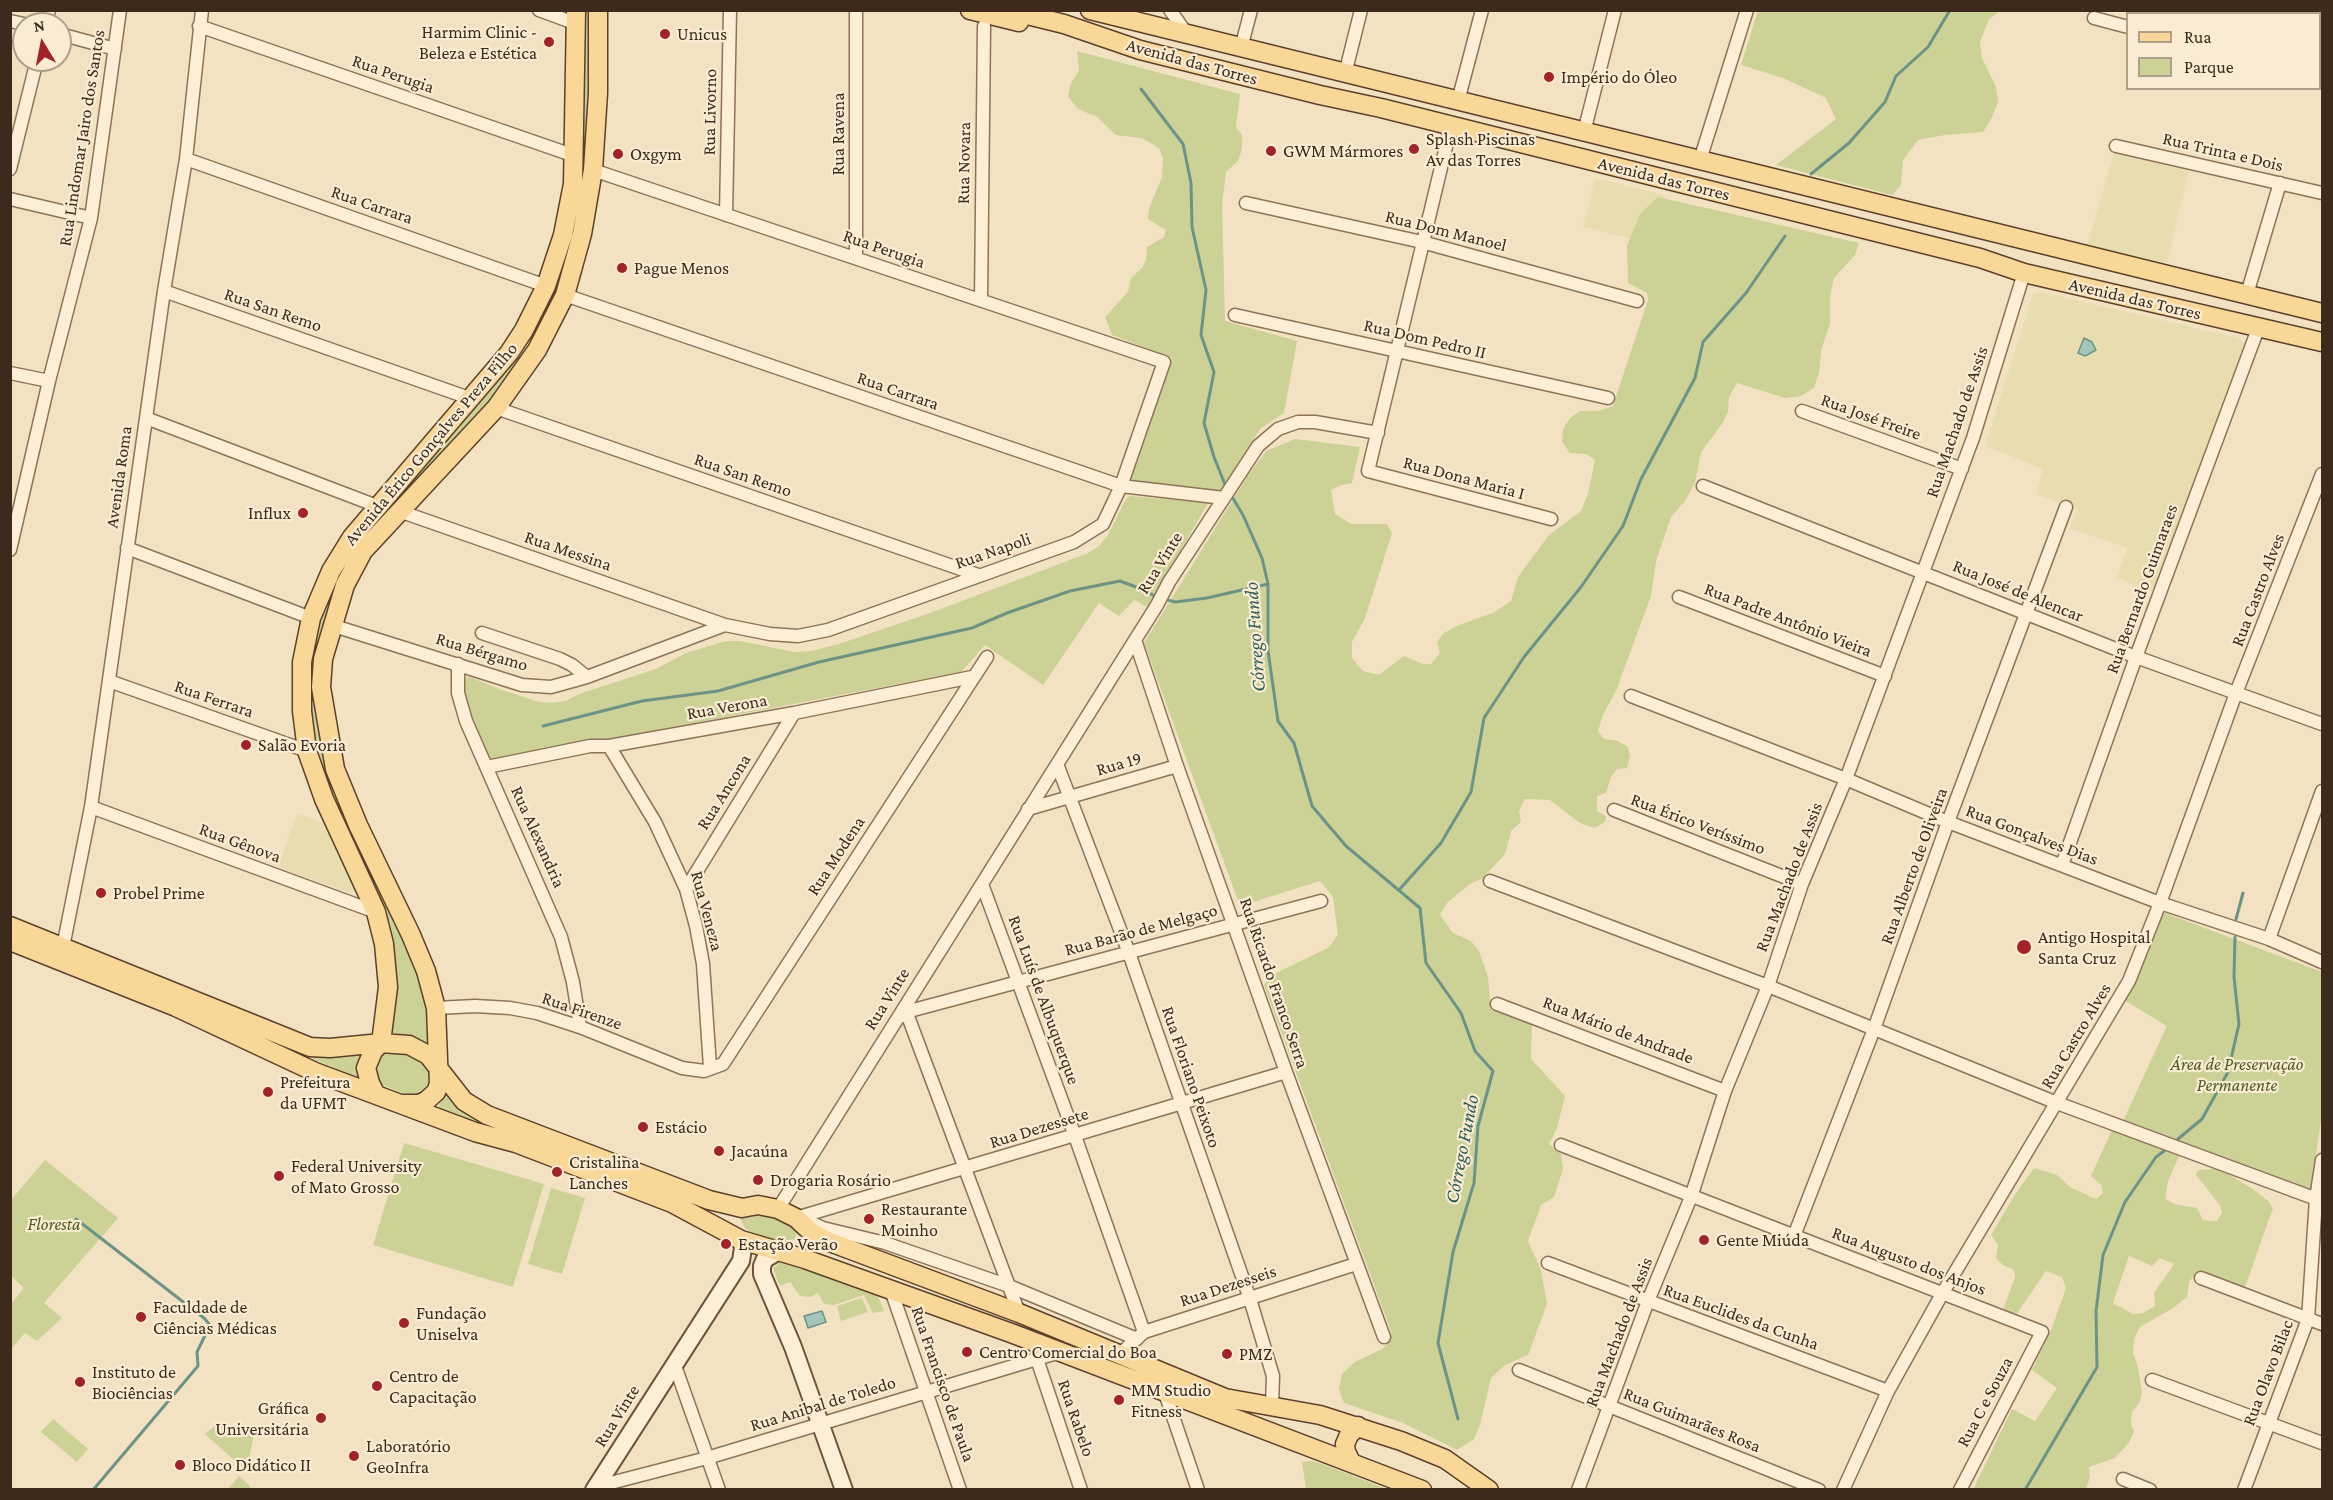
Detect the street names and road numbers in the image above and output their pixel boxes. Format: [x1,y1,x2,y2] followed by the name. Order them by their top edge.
[54,28,110,248] street label: Rua Lindomar Jairo dos Santos
[1124,34,1260,90] street label: Avenida das Torres
[349,50,437,98] street label: Rua Perugia
[698,68,722,156] street label: Rua Livorno
[827,92,849,176] street label: Rua Ravena
[952,122,976,204] street label: Rua Novara
[2161,128,2285,176] street label: Rua Trinta e Dois
[1596,152,1732,206] street label: Avenida das Torres
[328,181,416,229] street label: Rua Carrara
[1383,205,1509,257] street label: Rua Dom Manoel
[840,225,928,273] street label: Rua Perugia
[2067,273,2203,325] street label: Avenida das Torres
[221,283,325,337] street label: Rua San Remo
[1362,314,1488,364] street label: Rua Dom Pedro II
[340,338,522,550] street label: Avenida Érico Gonçalves Preza Filho
[1921,344,1993,500] street label: Rua Machado de Assis
[854,367,942,415] street label: Rua Carrara
[1818,389,1924,445] street label: Rua José Freire
[101,425,137,529] street label: Avenida Roma
[691,448,795,502] street label: Rua San Remo
[1401,451,1527,505] street label: Rua Dona Maria I
[2101,501,2183,677] street label: Rua Bernardo Guimaraes
[522,526,614,576] street label: Rua Messina
[952,528,1034,574] street label: Rua Napoli
[1133,528,1187,598] street label: Rua Vinte
[2227,530,2289,650] street label: Rua Castro Alves
[1949,555,2087,627] street label: Rua José de Alencar
[1701,578,1875,662] street label: Rua Padre Antônio Vieira
[433,628,531,676] street label: Rua Bérgamo
[171,675,257,723] street label: Rua Ferrara
[685,689,769,725] street label: Rua Verona
[1094,747,1144,781] street label: Rua 19
[692,750,756,834] street label: Rua Ancona
[506,783,570,891] street label: Rua Alexandria
[1876,785,1952,947] street label: Rua Alberto de Oliveira
[1628,788,1768,860] street label: Rua Érico Veríssimo
[1751,799,1827,955] street label: Rua Machado de Assis
[1963,800,2101,870] street label: Rua Gonçalves Dias
[802,812,870,900] street label: Rua Modena
[196,818,284,868] street label: Rua Gênova
[686,869,728,953] street label: Rua Veneza
[1235,895,1313,1071] street label: Rua Ricardo Franco Serra
[1062,899,1220,961] street label: Rua Barão de Melgaço
[1003,912,1085,1088] street label: Rua Luís de Albuquerque
[860,964,914,1034] street label: Rua Vinte
[2036,979,2116,1093] street label: Rua Castro Alves
[539,987,625,1035] street label: Rua Firenze
[1540,991,1696,1069] street label: Rua Mário de Andrade
[1157,1003,1225,1151] street label: Rua Floriano Peixoto
[987,1103,1091,1153] street label: Rua Dezessete
[1829,1222,1989,1300] street label: Rua Augusto dos Anjos
[1581,1254,1657,1410] street label: Rua Machado de Assis
[1177,1260,1279,1312] street label: Rua Dezesseis
[1660,1279,1822,1355] street label: Rua Euclides da Cunha
[906,1303,980,1465] street label: Rua Francisco de Paula
[2238,1317,2298,1429] street label: Rua Olavo Bilac
[1952,1353,2018,1451] street label: Rua C e Souza
[748,1372,898,1436] street label: Rua Anibal de Toledo
[1053,1377,1099,1459] street label: Rua Rabelo
[590,1381,644,1451] street label: Rua Vinte
[1620,1383,1764,1457] street label: Rua Guimarães Rosa

